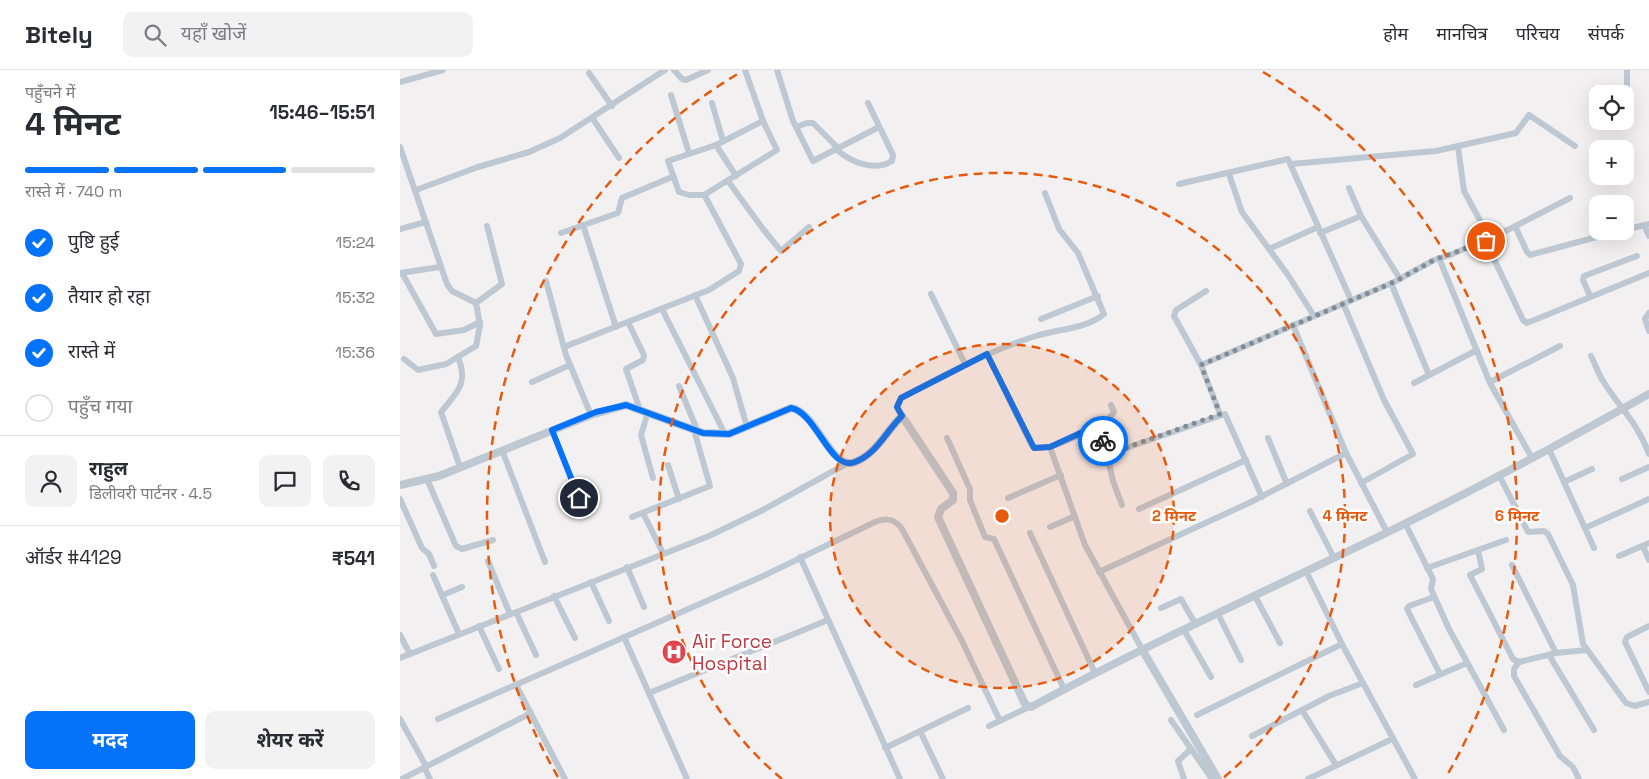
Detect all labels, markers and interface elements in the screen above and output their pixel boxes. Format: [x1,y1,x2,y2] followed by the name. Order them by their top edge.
[123,12,473,57] search box
[25,19,93,50] text: Bitely
[141,21,169,49] icon: search
[181,21,246,46] text: यहाँ खोजें
[1383,22,1408,45] text: होम
[1436,22,1488,45] text: मानचित्र
[1516,22,1560,45] text: परिचय
[1588,22,1624,45] text: संपर्क
[25,82,75,103] text: पहुँचने में
[1589,85,1634,240] map controls
[1589,85,1634,130] button: locate
[269,100,375,125] text: 15:46–15:51
[25,104,121,144] text: 4 मिनट
[1589,140,1634,185] button: +
[25,181,122,202] text: रास्ते में · 740 m
[1589,195,1634,240] button: −
[1465,220,1507,262] pin
[1472,227,1500,255] icon: bag
[25,229,53,257] icon: check
[68,229,119,254] text: पुष्टि हुई
[336,232,375,253] text: 15:24
[25,284,53,312] icon: check
[68,284,150,309] text: तैयार हो रहा
[335,287,375,308] text: 15:32
[25,339,53,367] icon: check
[68,339,115,364] text: रास्ते में
[335,342,375,363] text: 15:36
[68,394,132,419] text: पहुँच गया
[1078,416,1128,466] courier
[1089,427,1117,455] icon: bike
[25,455,77,507] button: person
[259,455,311,507] button: chat
[323,455,375,507] button: phone
[89,456,128,481] text: राहुल
[558,477,600,519] pin
[89,483,212,504] text: डिलीवरी पार्टनर · 4.5
[565,484,593,512] icon: home
[1152,506,1197,525] text: 2 मिनट
[1323,506,1368,525] text: 4 मिनट
[1495,506,1540,525] text: 6 मिनट
[993,507,1011,525] centre of rings
[25,545,122,570] text: ऑर्डर #4129
[332,546,375,571] text: ₹541
[692,629,772,676] place label: Air Force Hospital
[661,639,687,665] hospital icon: Air Force Hospital
[25,711,195,769] button: मदद
[205,711,375,769] button: शेयर करें

